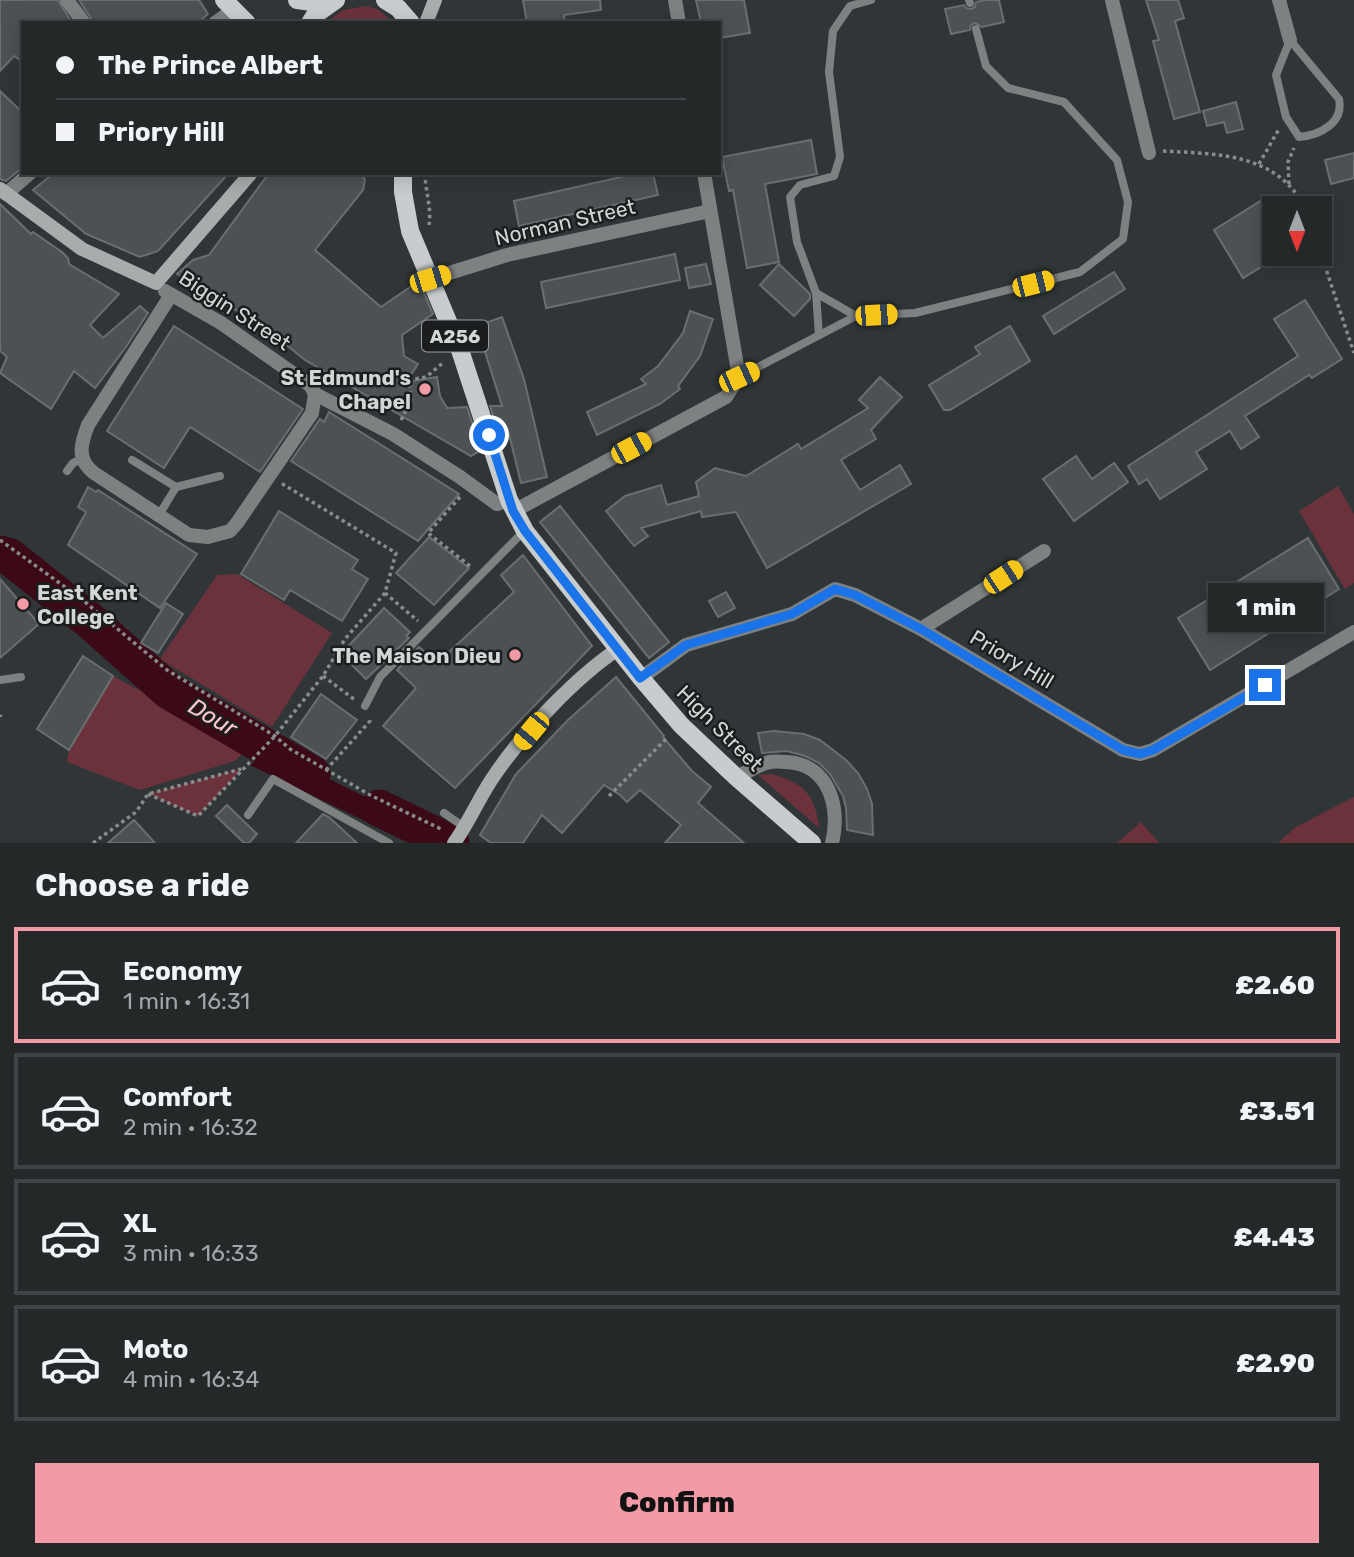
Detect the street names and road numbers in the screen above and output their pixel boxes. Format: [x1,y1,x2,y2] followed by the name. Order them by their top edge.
[492,194,638,250] street label: Norman Street
[175,265,295,355] street label: Biggin Street
[422,320,488,352] road number: A256
[966,624,1058,694] street label: Priory Hill
[672,680,768,776] street label: High Street

